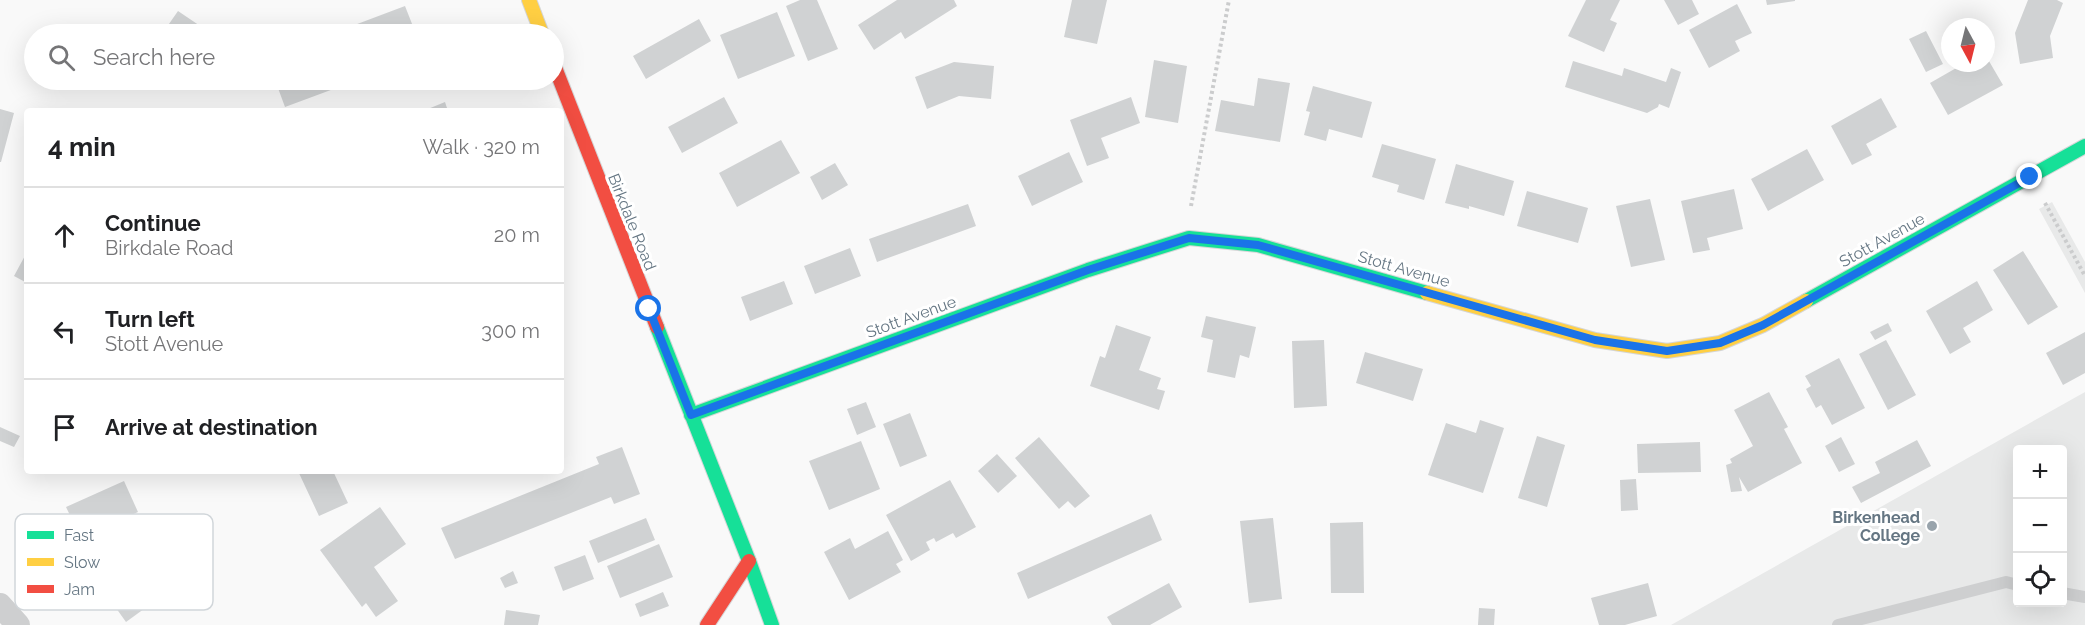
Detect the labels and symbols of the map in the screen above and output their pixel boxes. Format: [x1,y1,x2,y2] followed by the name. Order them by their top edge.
[1941,18,1995,72] north arrow
[2016,163,2042,189] route end
[604,171,660,273] street label: Birkdale Road
[1836,209,1928,271] street label: Stott Avenue
[1356,247,1452,291] street label: Stott Avenue
[863,292,959,342] street label: Stott Avenue
[635,295,661,321] route start
[1832,508,1920,545] place label: Birkenhead College
[15,514,213,610] legend
[1925,519,1939,533] marker: Birkenhead College
[64,526,95,545] text: Fast
[64,553,100,572] text: Slow
[64,580,95,599] text: Jam

